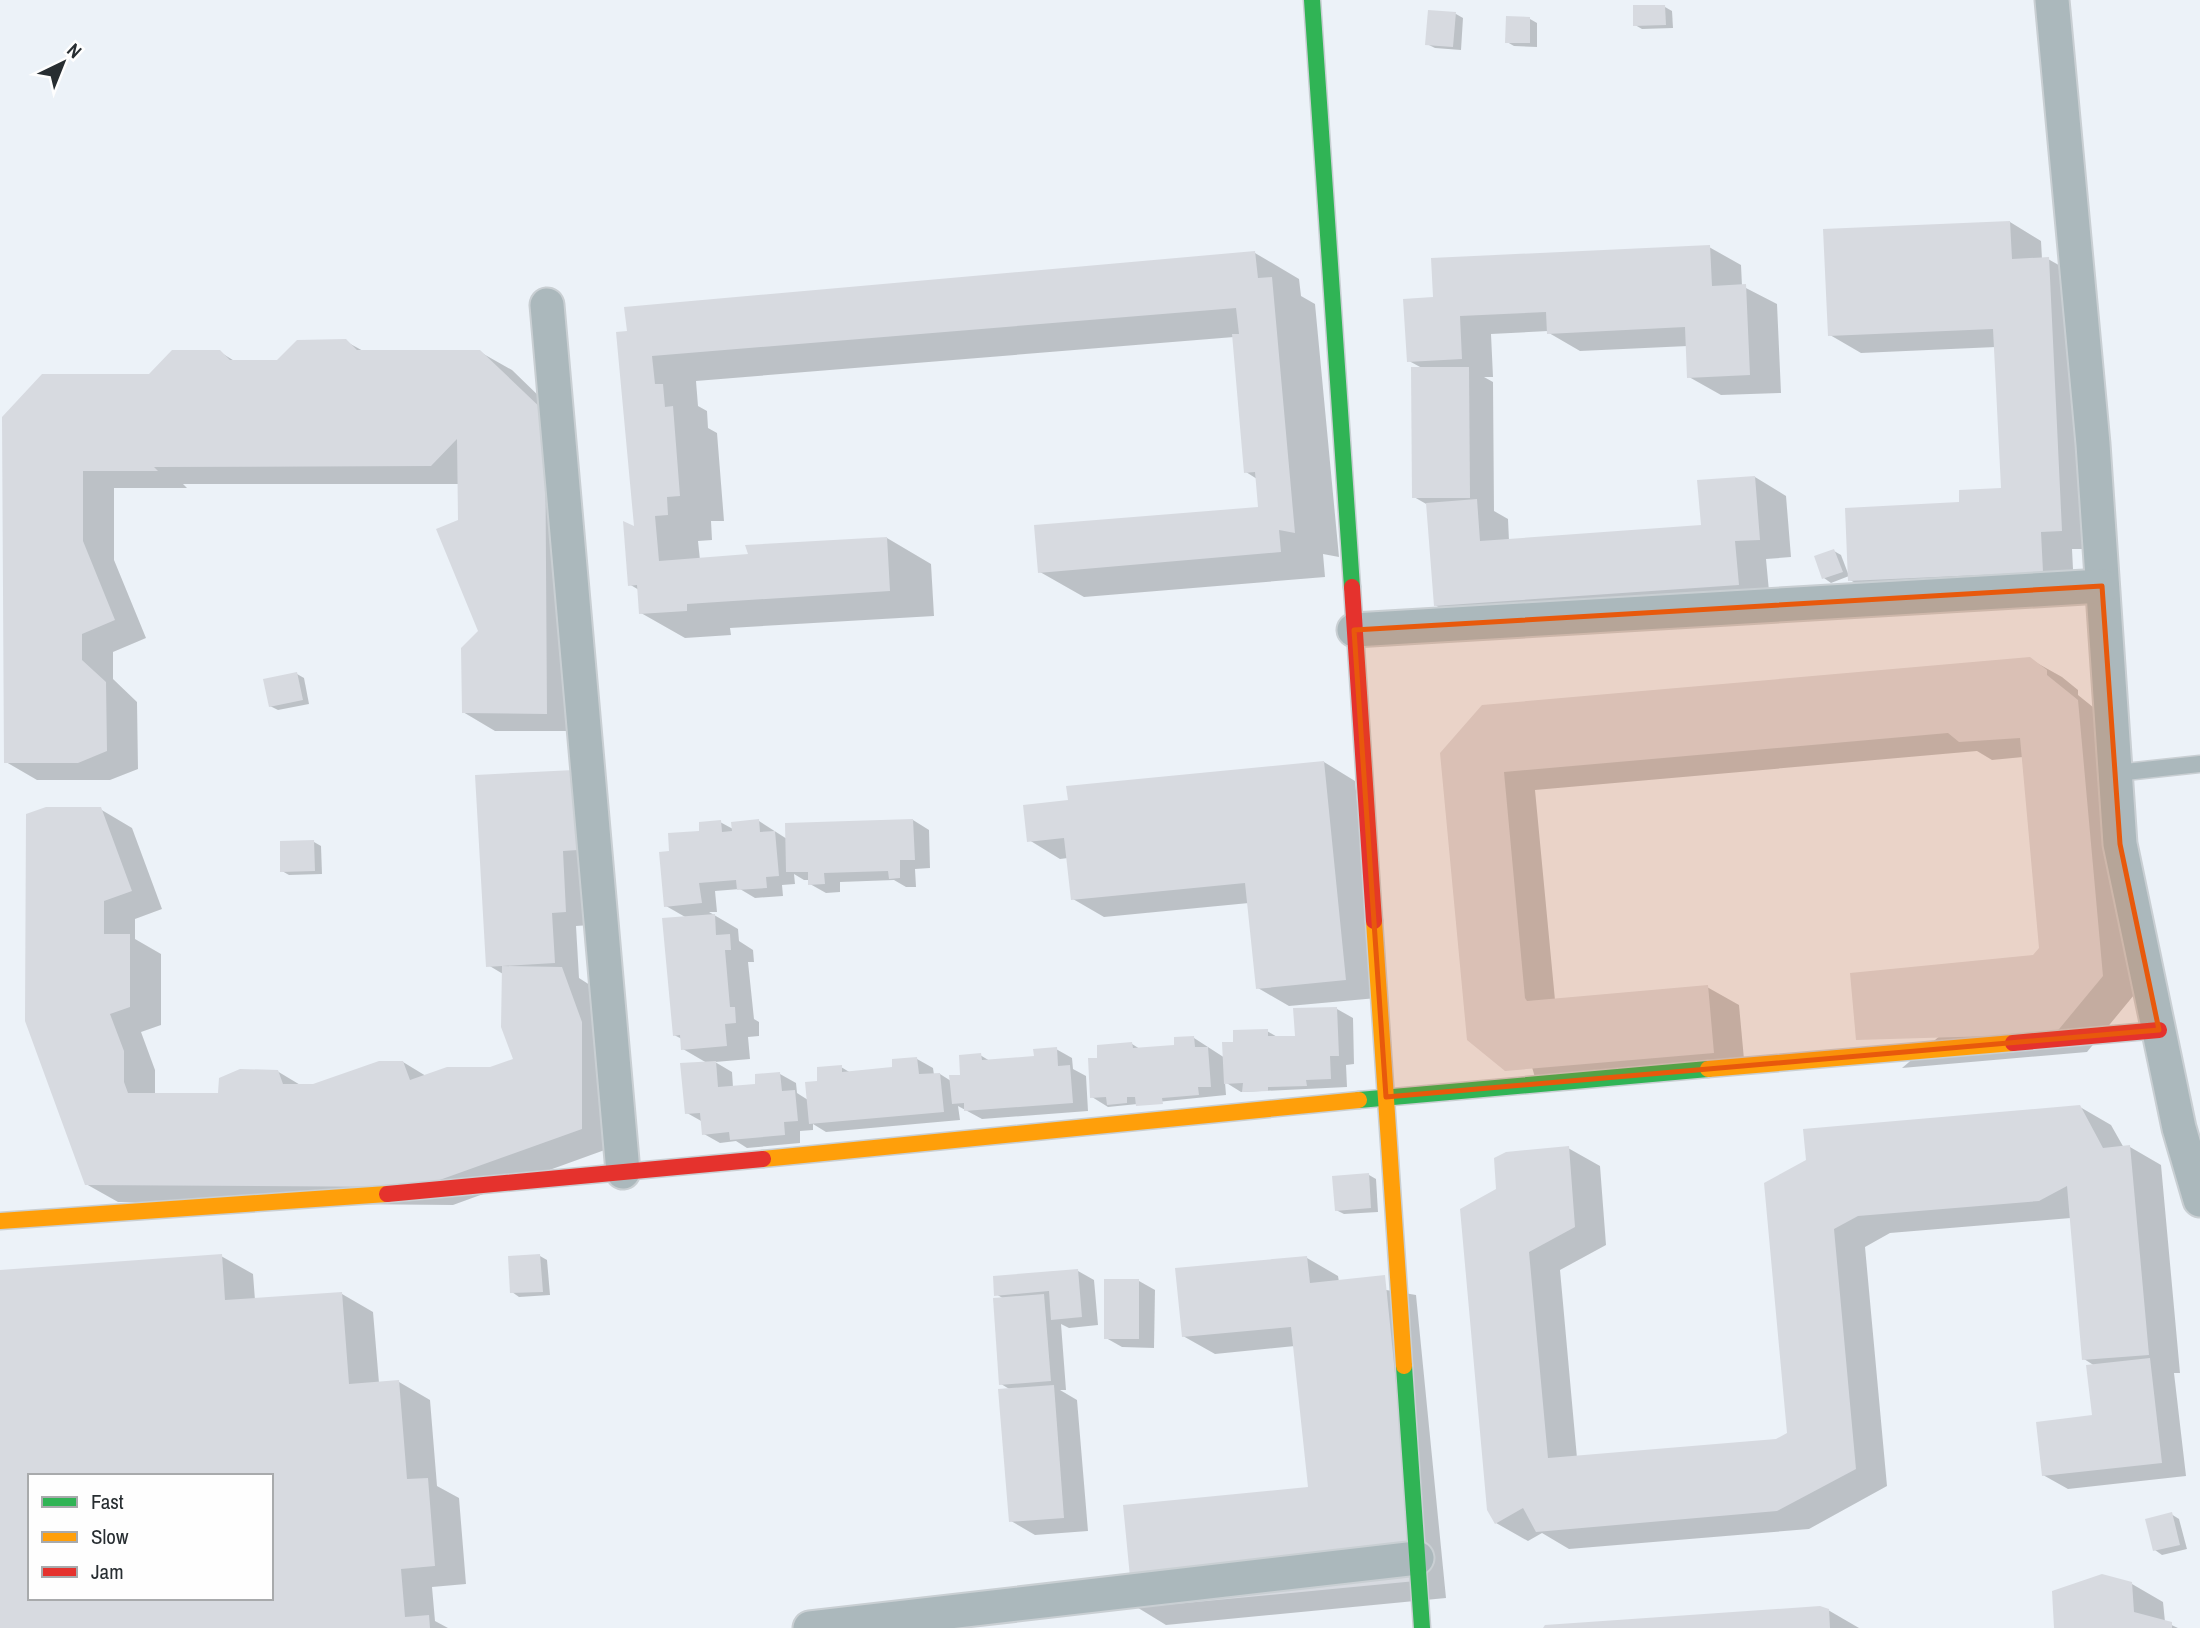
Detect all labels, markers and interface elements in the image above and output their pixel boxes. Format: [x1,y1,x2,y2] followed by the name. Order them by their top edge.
[28,28,98,98] north arrow
[62,37,88,64] text: N
[28,1474,273,1600] legend
[91,1487,124,1516] text: Fast
[91,1522,129,1551] text: Slow
[91,1557,124,1586] text: Jam

